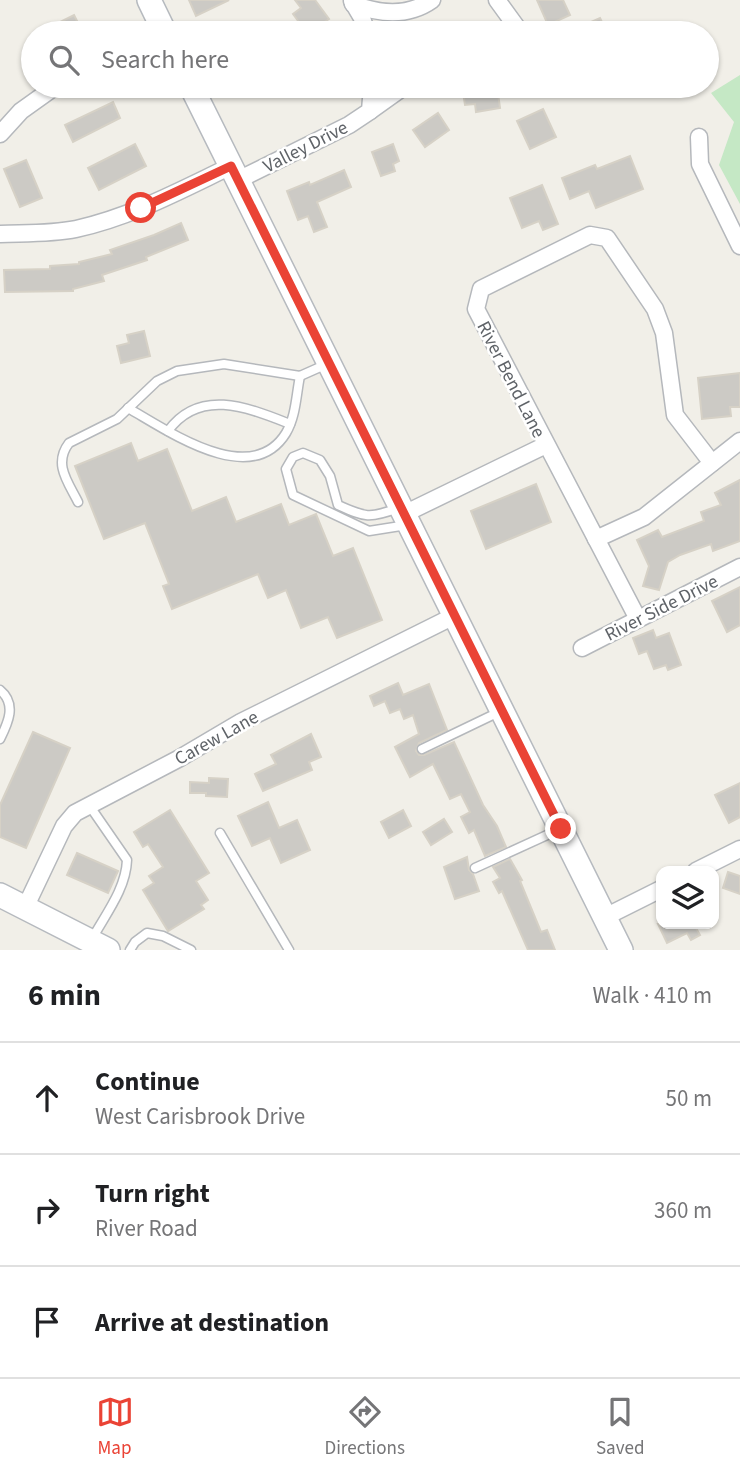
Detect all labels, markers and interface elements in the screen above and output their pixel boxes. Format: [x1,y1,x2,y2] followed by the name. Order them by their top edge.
[21,21,719,98] search box
[45,41,83,79] icon: search
[101,41,229,78] text: Search here
[259,114,353,180] street label: Valley Drive
[125,192,156,223] route start
[470,316,552,443] street label: River Bend Lane
[600,568,723,648] street label: River Side Drive
[170,704,264,773] street label: Carew Lane
[545,813,576,844] route end
[656,866,719,929] map controls
[656,866,719,929] button: layers
[28,974,101,1017] text: 6 min
[593,979,712,1012] text: Walk · 410 m
[95,1063,200,1100] text: Continue
[28,1079,66,1117] icon: ahead
[665,1082,712,1115] text: 50 m
[95,1100,305,1133] text: West Carisbrook Drive
[95,1175,210,1212] text: Turn right
[28,1191,66,1229] icon: right
[654,1194,712,1227] text: 360 m
[95,1212,198,1245] text: River Road
[28,1303,66,1341] icon: arrive
[95,1304,329,1341] text: Arrive at destination
[96,1393,134,1462] tab: Map
[325,1393,405,1462] tab: Directions
[596,1393,644,1462] tab: Saved

